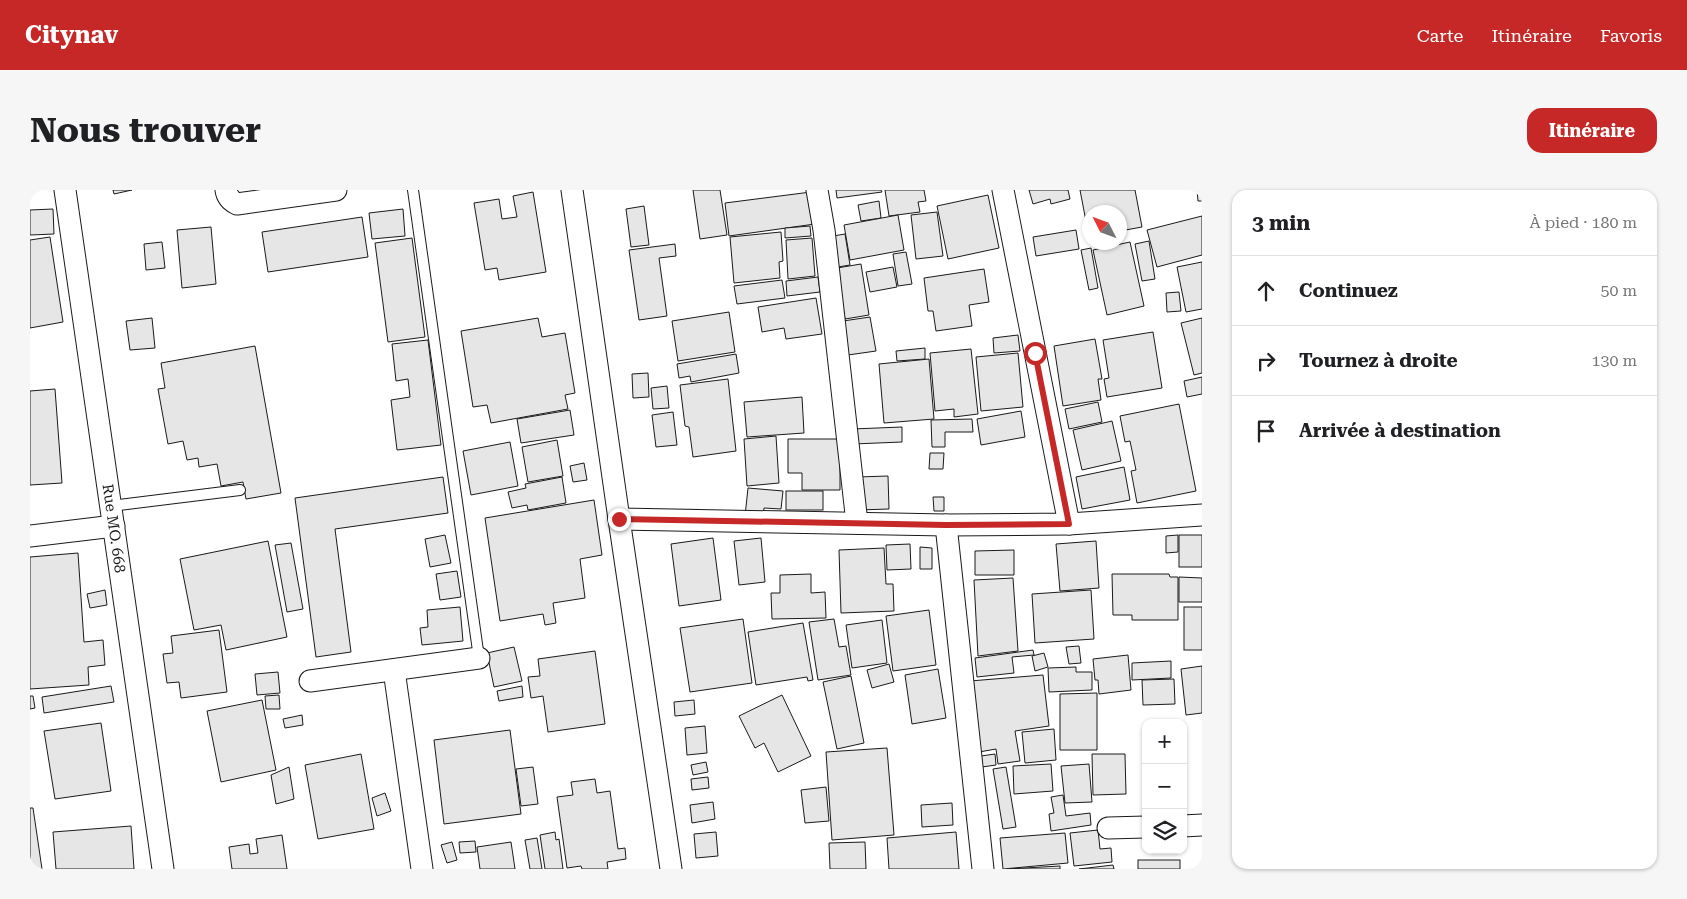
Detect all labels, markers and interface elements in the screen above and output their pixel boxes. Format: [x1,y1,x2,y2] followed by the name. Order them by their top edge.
[25,21,118,49] text: Citynav
[1417,25,1463,46] text: Carte
[1491,25,1572,46] text: Itinéraire
[1600,25,1662,46] text: Favoris
[1527,108,1657,153] button: Itinéraire
[30,110,261,151] text: Nous trouver
[1082,205,1127,250] north arrow
[1252,211,1310,235] text: 3 min
[1529,213,1637,232] text: À pied · 180 m
[1252,277,1280,305] icon: ahead
[1299,279,1398,302] text: Continuez
[1600,281,1637,300] text: 50 m
[1024,342,1047,365] route start
[1252,347,1280,375] icon: right
[1299,349,1458,372] text: Tournez à droite
[1591,351,1637,370] text: 130 m
[1252,417,1280,445] icon: arrive
[1299,419,1501,442] text: Arrivée à destination
[99,483,129,574] street label: Rue MO. 668
[608,508,631,531] route end
[1142,719,1187,854] map controls
[1142,719,1187,764] button: +
[1142,764,1187,809] button: −
[1142,809,1187,854] button: layers

